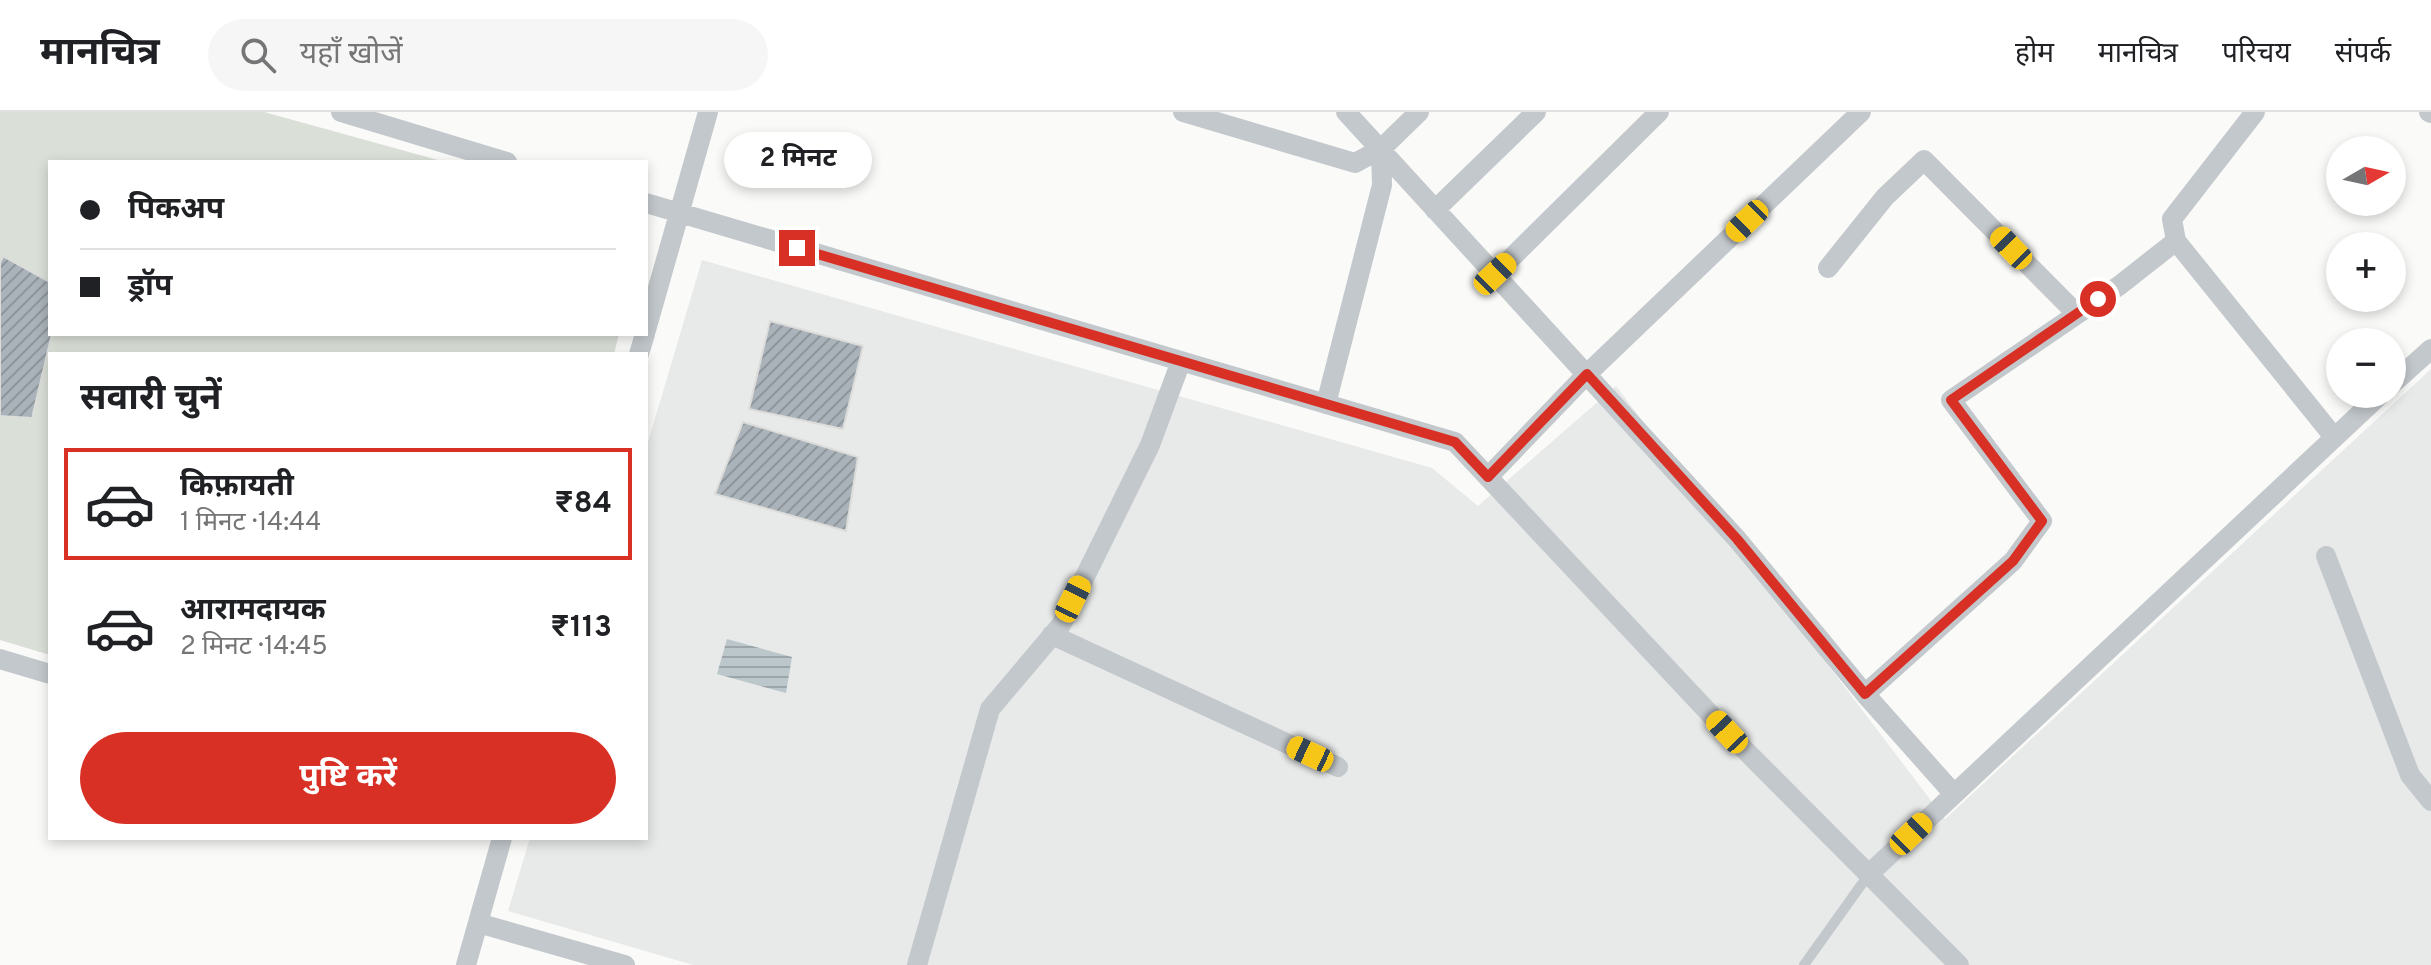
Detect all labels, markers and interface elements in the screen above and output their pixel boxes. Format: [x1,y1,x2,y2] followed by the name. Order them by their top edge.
[208,19,768,91] search box
[40,30,160,79] text: मानचित्र
[236,33,280,77] icon: search
[300,37,403,74] text: यहाँ खोजें
[2015,37,2054,73] text: होम
[2098,37,2178,73] text: मानचित्र
[2222,37,2291,73] text: परिचय
[2335,37,2391,73] text: संपर्क
[723,132,871,188] callout: 2 मिनट
[2326,136,2406,216] north arrow
[2326,136,2406,408] map controls
[760,143,836,176] text: 2 मिनट
[128,192,224,229] text: पिकअप
[1721,196,1773,246] car
[1986,222,2036,274] car
[779,230,815,266] route end
[2326,232,2406,312] button: +
[1469,249,1521,299] car
[128,269,172,306] text: ड्रॉप
[2080,281,2116,317] route start
[2326,328,2406,408] button: −
[80,377,221,423] text: सवारी चुनें
[84,468,156,540] icon: car
[180,469,294,506] text: किफ़ायती
[554,486,612,523] text: ₹84
[180,507,321,540] text: 1 मिनट · 14:44
[1052,572,1094,626] car
[84,592,156,664] icon: car
[180,593,326,630] text: आरामदायक
[550,610,612,647] text: ₹113
[180,631,328,664] text: 2 मिनट · 14:45
[1702,706,1752,758] car
[80,732,616,824] button: पुष्टि करें
[1283,733,1337,775] car
[1885,809,1937,859] car

